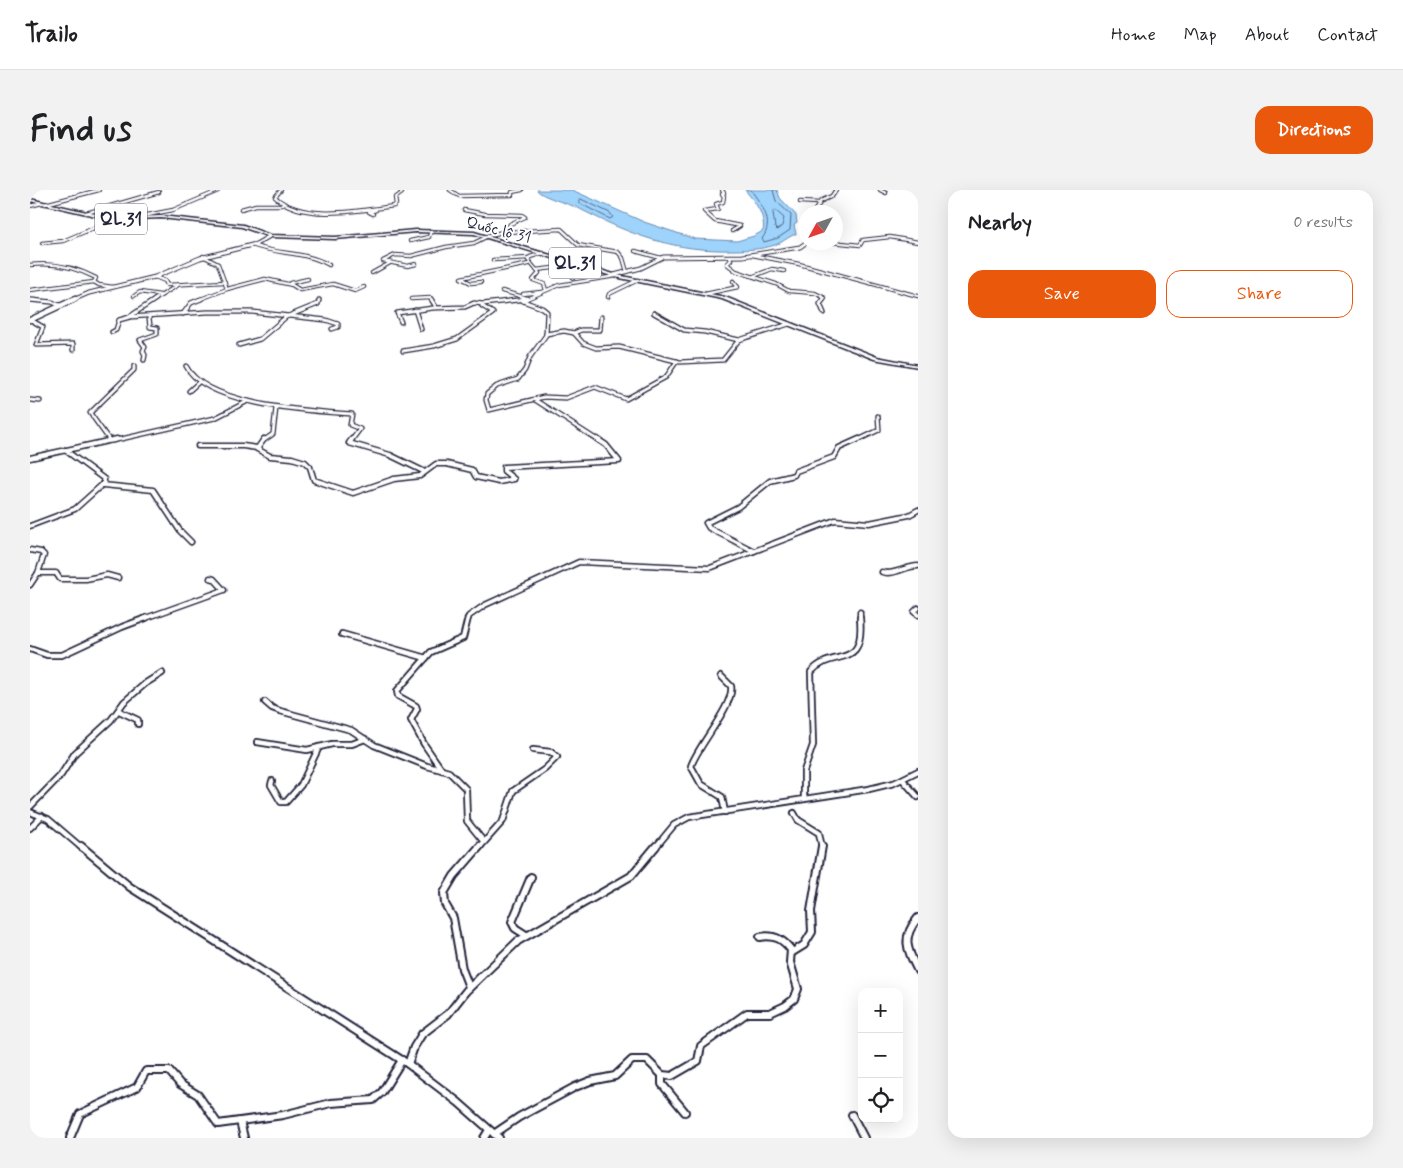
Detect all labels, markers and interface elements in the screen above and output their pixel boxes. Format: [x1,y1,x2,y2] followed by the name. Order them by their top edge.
[25,19,78,50] text: Trailo
[1111,23,1156,47] text: Home
[1184,23,1217,47] text: Map
[1245,23,1289,47] text: About
[1317,23,1378,47] text: Contact
[1255,106,1373,154] button: Directions
[30,107,132,153] text: Find us
[95,203,147,234] road number: QL.31
[798,205,843,250] north arrow
[968,209,1032,237] text: Nearby
[464,212,533,249] street label: Quốc lộ 31
[1293,212,1353,233] text: 0 results
[549,248,601,278] road number: QL.31
[968,270,1156,318] button: Save
[1166,270,1353,318] button: Share
[858,988,903,1123] map controls
[858,988,903,1033] button: +
[858,1033,903,1078] button: −
[858,1078,903,1123] button: locate

